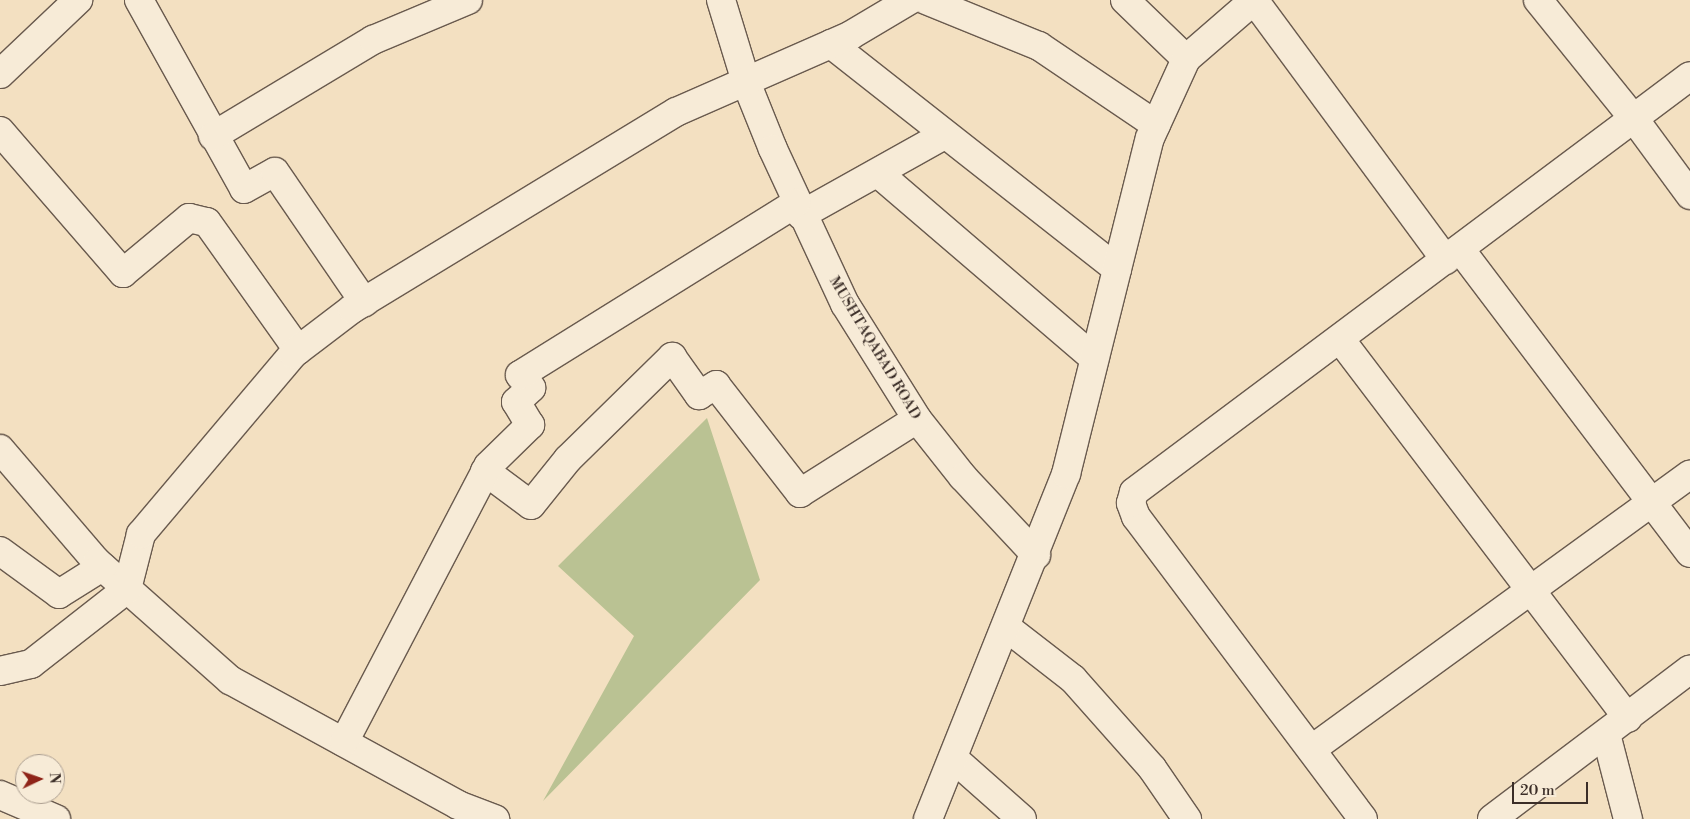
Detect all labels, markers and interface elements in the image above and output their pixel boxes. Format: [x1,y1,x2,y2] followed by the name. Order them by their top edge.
[825,273,925,423] street label: MUSHTAQABAD ROAD
[15,754,65,804] north arrow
[45,772,63,784] text: N
[1515,772,1591,804] scale bar
[1520,781,1555,800] text: 20 m

